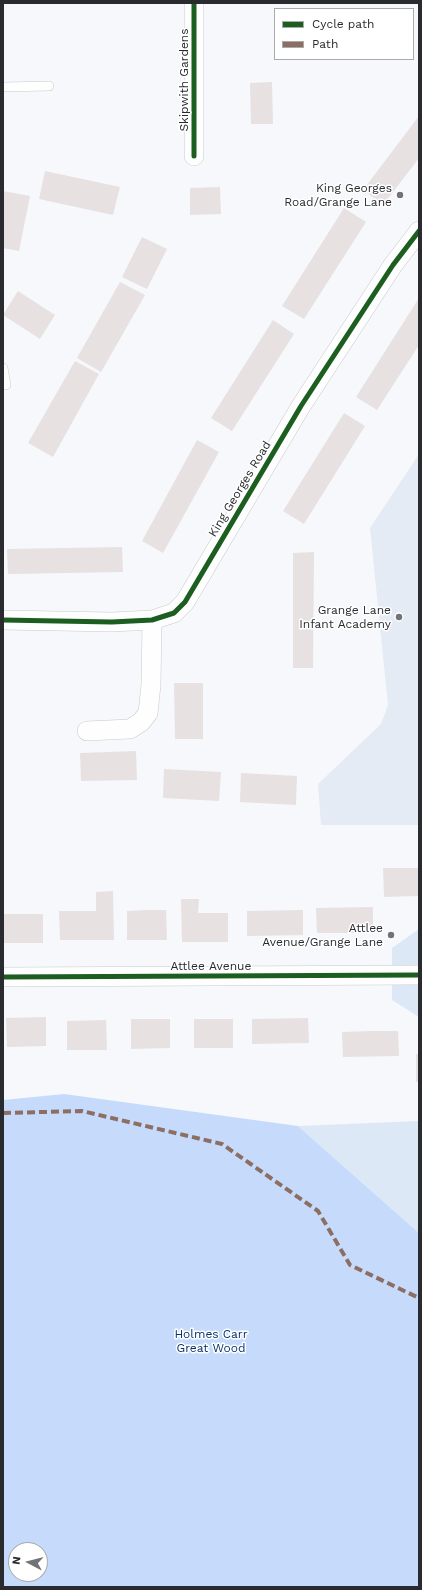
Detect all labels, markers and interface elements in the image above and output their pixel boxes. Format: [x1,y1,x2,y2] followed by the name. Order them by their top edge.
[274,8,414,60] legend
[312,17,374,31] text: Cycle path
[177,28,191,132] street label: Skipwith Gardens
[312,37,338,51] text: Path
[284,181,392,209] place label: King Georges Road/Grange Lane
[395,190,405,200] marker: King Georges Road/Grange Lane
[206,438,274,540] street label: King Georges Road
[299,603,391,631] place label: Grange Lane Infant Academy
[394,612,404,622] marker: Grange Lane Infant Academy
[262,921,383,949] place label: Attlee Avenue/Grange Lane
[386,930,396,940] marker: Attlee Avenue/Grange Lane
[171,959,251,973] street label: Attlee Avenue
[174,1327,248,1355] park label: Holmes Carr Great Wood
[8,1542,48,1582] north arrow
[10,1556,24,1565] text: N

